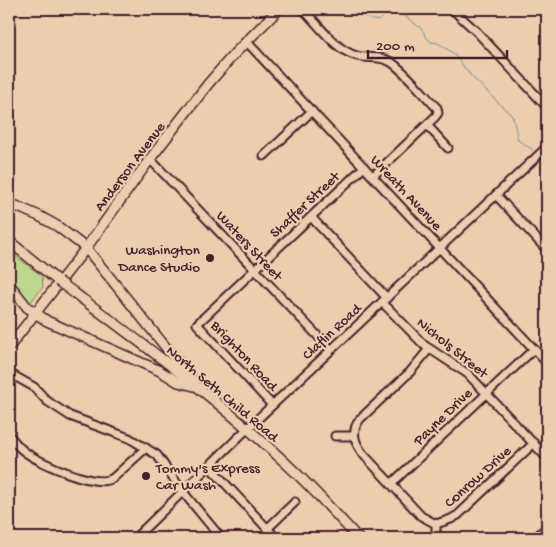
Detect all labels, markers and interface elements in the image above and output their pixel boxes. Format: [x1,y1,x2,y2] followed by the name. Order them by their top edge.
[368,28,507,60] scale bar
[376,38,415,56] text: 200 m
[91,119,170,215] street label: Anderson Avenue
[366,152,445,235] street label: Wreath Avenue
[267,167,345,242] street label: Shaffer Street
[211,208,287,287] street label: Waters Street
[117,242,200,277] place label: Washington Dance Studio
[204,252,216,264] marker: Washington Dance Studio
[299,300,367,364] street label: Claflin Road
[413,314,492,384] street label: Nichols Street
[206,317,282,396] street label: Brighton Road
[162,342,282,447] street label: North Seth Child Road
[409,385,477,451] street label: Payne Drive
[441,443,516,512] street label: Conrow Drive
[155,460,260,495] place label: Tommy's Express Car Wash
[140,470,152,482] marker: Tommy's Express Car Wash

